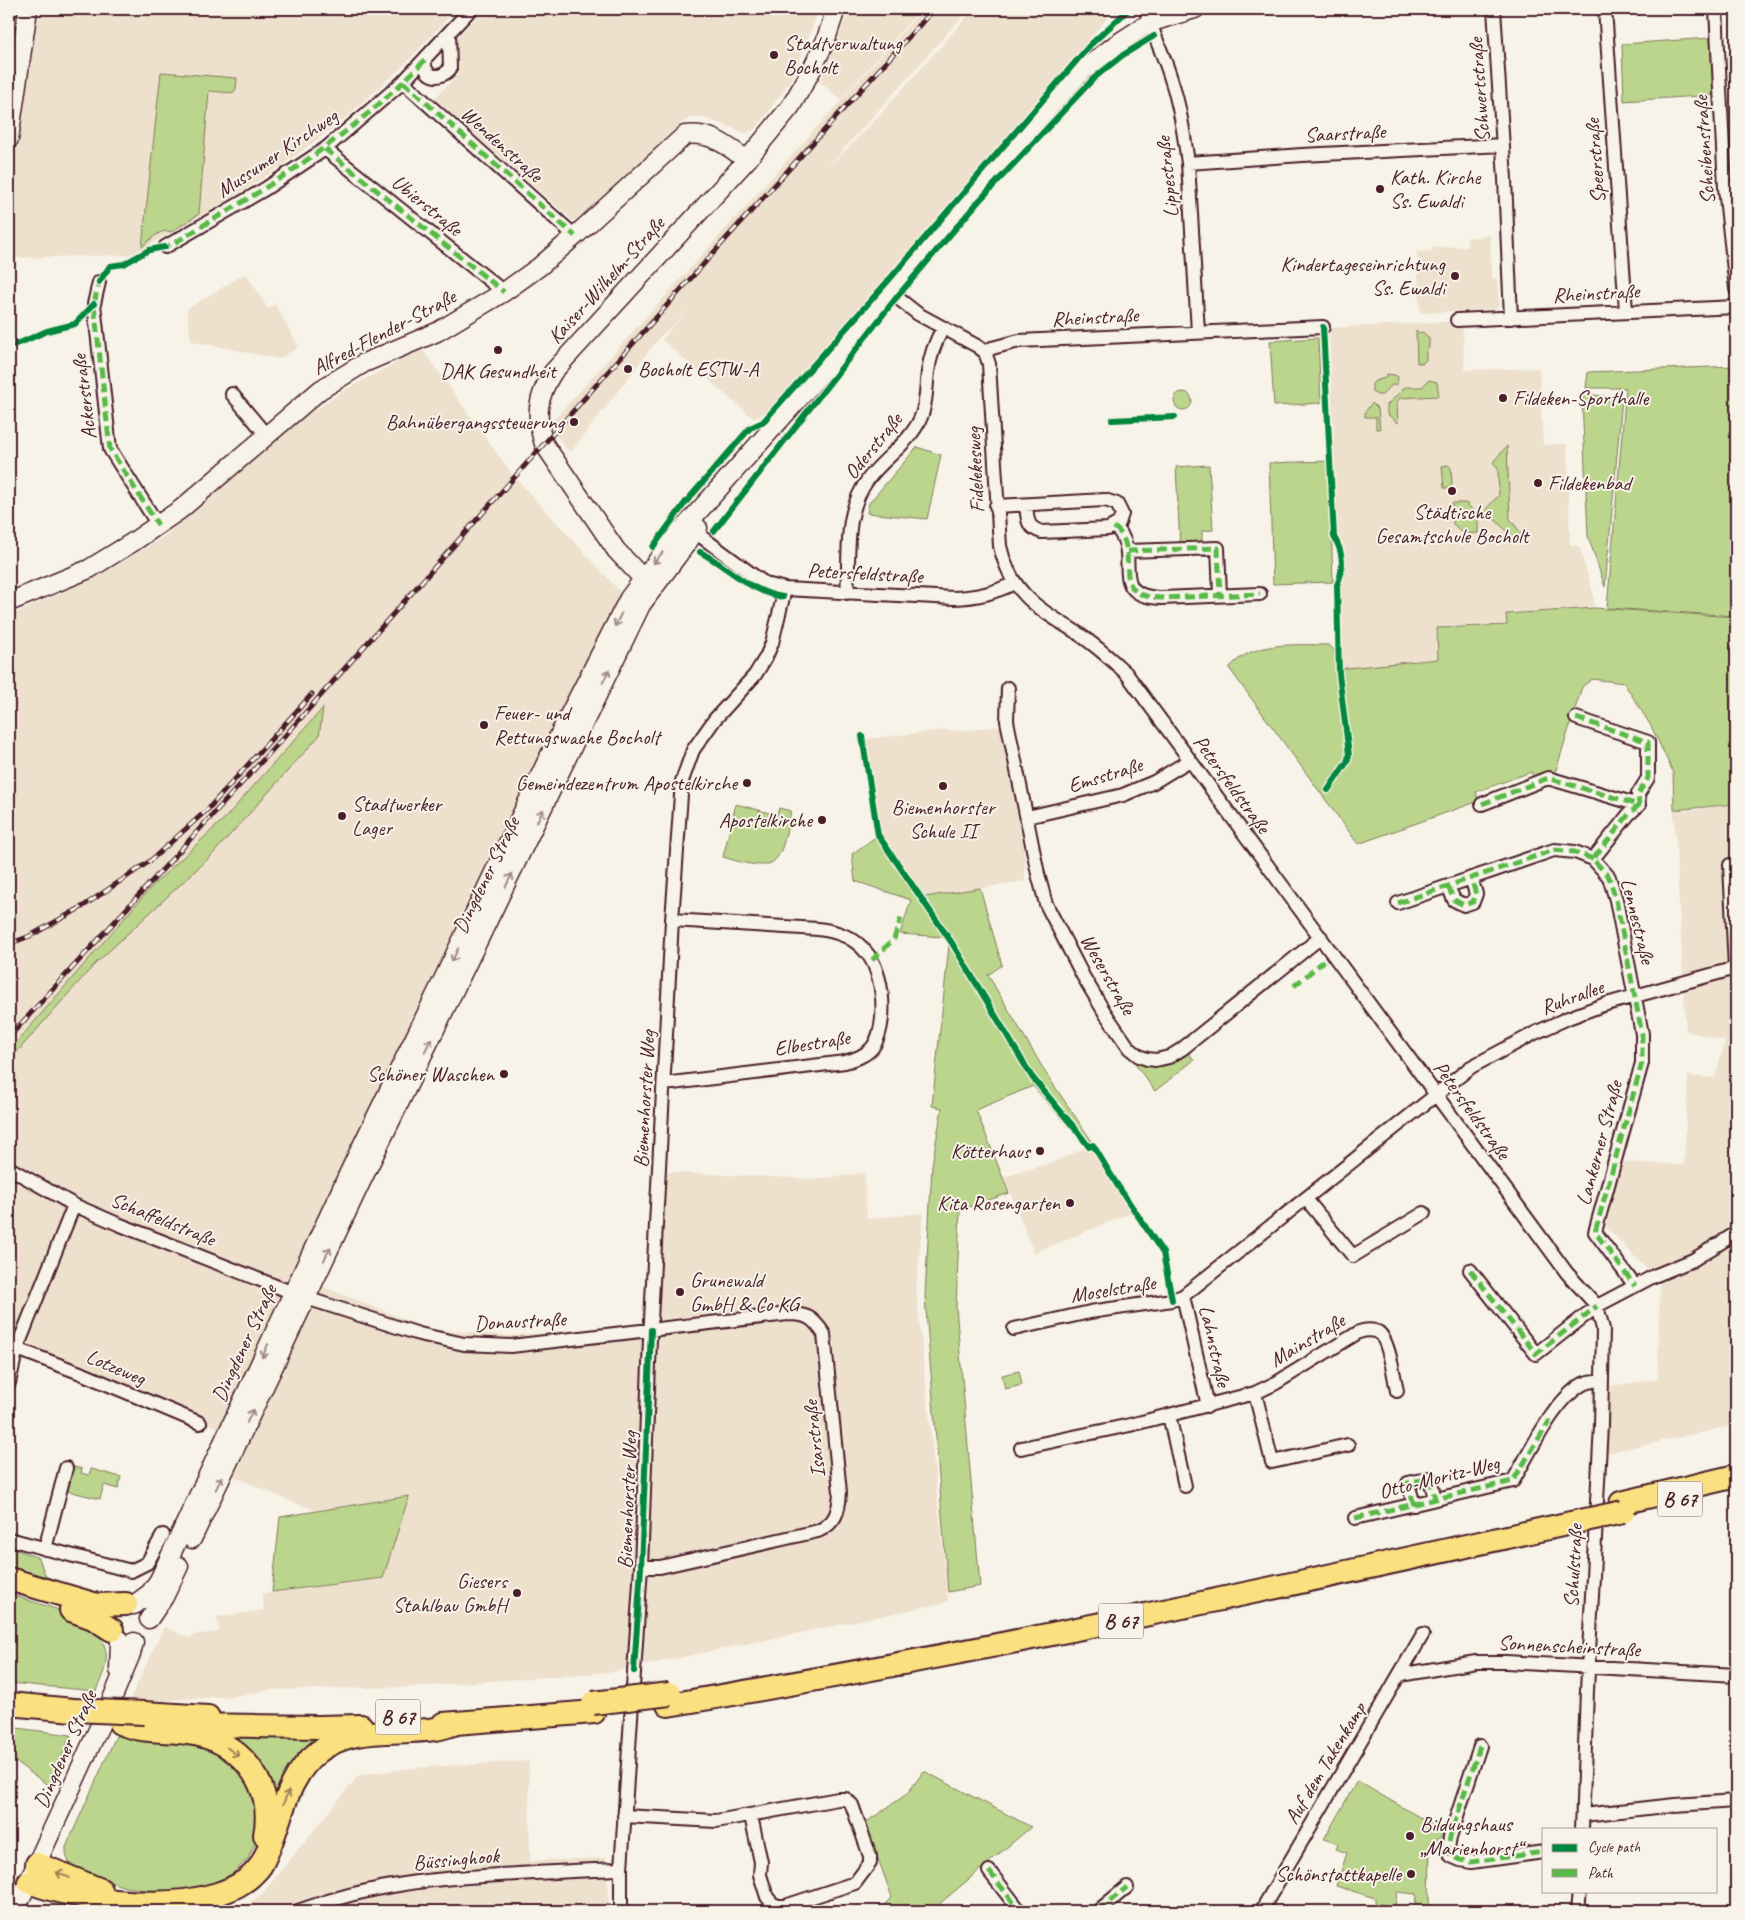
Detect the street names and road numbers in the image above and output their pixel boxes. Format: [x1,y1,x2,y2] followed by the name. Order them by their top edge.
[1462,35,1496,143] street label: Schwertstraße
[1687,93,1721,205] street label: Scheibenstraße
[456,100,550,189] street label: Wendenstraße
[211,102,344,203] street label: Mussumer Kirchweg
[1579,116,1611,204] street label: Speerstraße
[1304,118,1388,148] street label: Saarstraße
[1150,133,1184,219] street label: Lippestraße
[386,169,469,243] street label: Ubierstraße
[542,209,671,349] street label: Kaiser-Wilhelm-Straße
[1552,278,1642,308] street label: Rheinstraße
[308,282,462,381] street label: Alfred-Flender-Straße
[1051,302,1141,332] street label: Rheinstraße
[66,351,102,441] street label: Ackerstraße
[838,406,909,485] street label: Oderstraße
[960,425,990,514] street label: Fidelekesweg
[807,557,925,589] street label: Petersfeldstraße
[1188,730,1278,840] street label: Petersfeldstraße
[1065,751,1147,799] street label: Emsstraße
[447,811,526,937] street label: Dingdener Straße
[1615,876,1662,968] street label: Lennestraße
[1074,929,1143,1021] street label: Weserstraße
[1537,973,1609,1020] street label: Ruhrallee
[772,1024,854,1062] street label: Elbestraße
[627,1028,661,1168] street label: Biemenhorster Weg
[1428,1056,1518,1166] street label: Petersfeldstraße
[1570,1076,1629,1208] street label: Lankerner Straße
[107,1186,221,1253] street label: Schaffeldstraße
[1069,1269,1159,1309] street label: Moselstraße
[206,1278,283,1406] street label: Dingdener Straße
[1193,1303,1237,1391] street label: Lahnstraße
[474,1306,568,1336] street label: Donaustraße
[1265,1306,1351,1373] street label: Mainstraße
[82,1343,151,1392] street label: Lotzeweg
[797,1397,831,1479] street label: Isarstraße
[612,1429,642,1569] street label: Biemenhorster Weg
[1376,1449,1503,1504] street label: Otto-Moritz-Weg
[1658,1482,1702,1516] road number: B 67
[1558,1522,1588,1608] street label: Schulstraße
[1098,1604,1144,1638] road number: B 67
[1497,1629,1643,1663] street label: Sonnenscheinstraße
[27,1684,103,1812] street label: Dingdener Straße
[1278,1696,1372,1829] street label: Auf dem Takenkamp
[376,1700,420,1734] road number: B 67
[412,1842,501,1876] street label: Büssinghook

